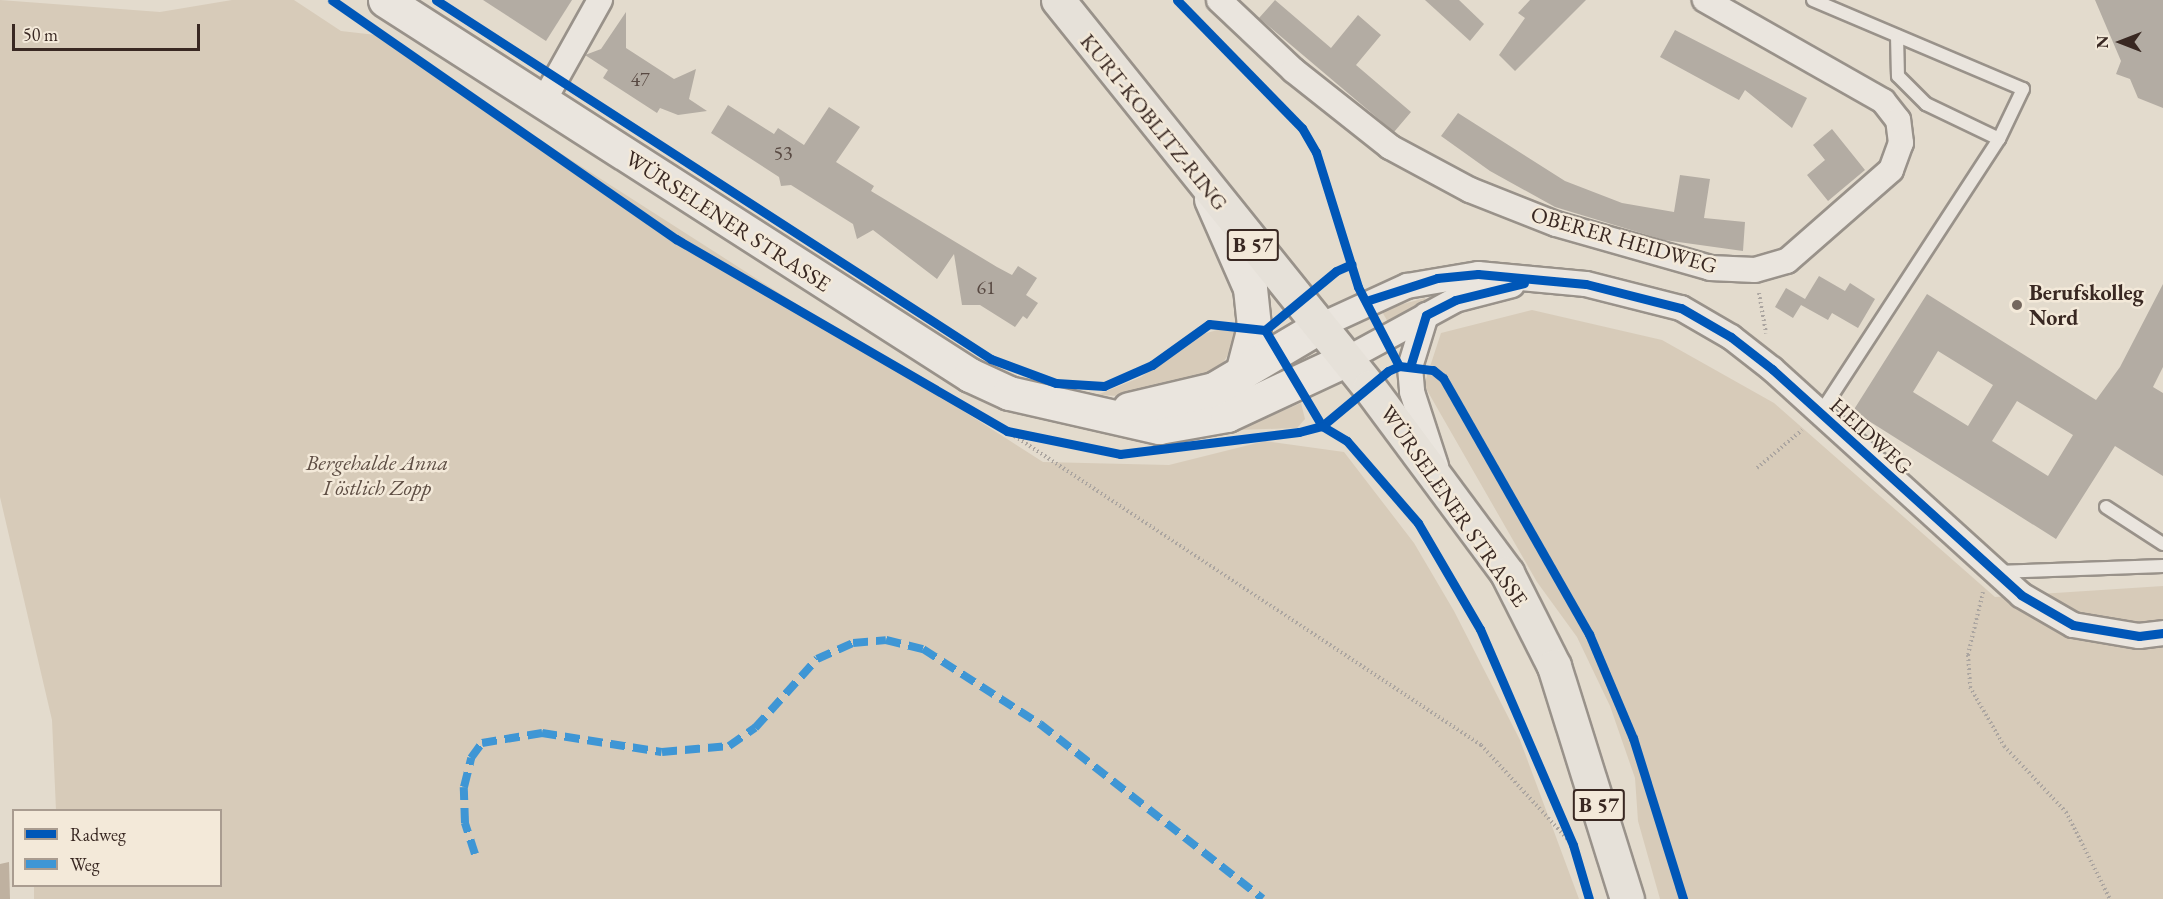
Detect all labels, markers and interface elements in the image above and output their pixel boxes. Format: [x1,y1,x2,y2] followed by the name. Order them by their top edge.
[15,12,202,50] scale bar
[2091,12,2151,72] north arrow
[23,23,58,46] text: 50 m
[1075,28,1233,216] street label: KURT-KOBLITZ-RING
[2092,36,2113,48] text: N
[630,67,650,91] house number: 47
[773,141,793,165] house number: 53
[620,145,836,297] street label: WÜRSELENER STRASSE
[1528,201,1720,279] street label: OBERER HEIDWEG
[1226,227,1280,263] road number: B 57
[976,275,996,299] house number: 61
[2029,279,2144,330] place label: Berufskolleg Nord
[2010,298,2024,312] marker: Berufskolleg Nord
[1824,392,1918,480] street label: HEIDWEG
[1374,400,1534,612] street label: WÜRSELENER STRASSE
[306,449,448,500] park label: Bergehalde Anna I östlich Zopp
[1572,787,1626,823] road number: B 57
[12,809,222,887] legend
[70,823,126,846] text: Radweg
[70,853,100,876] text: Weg

